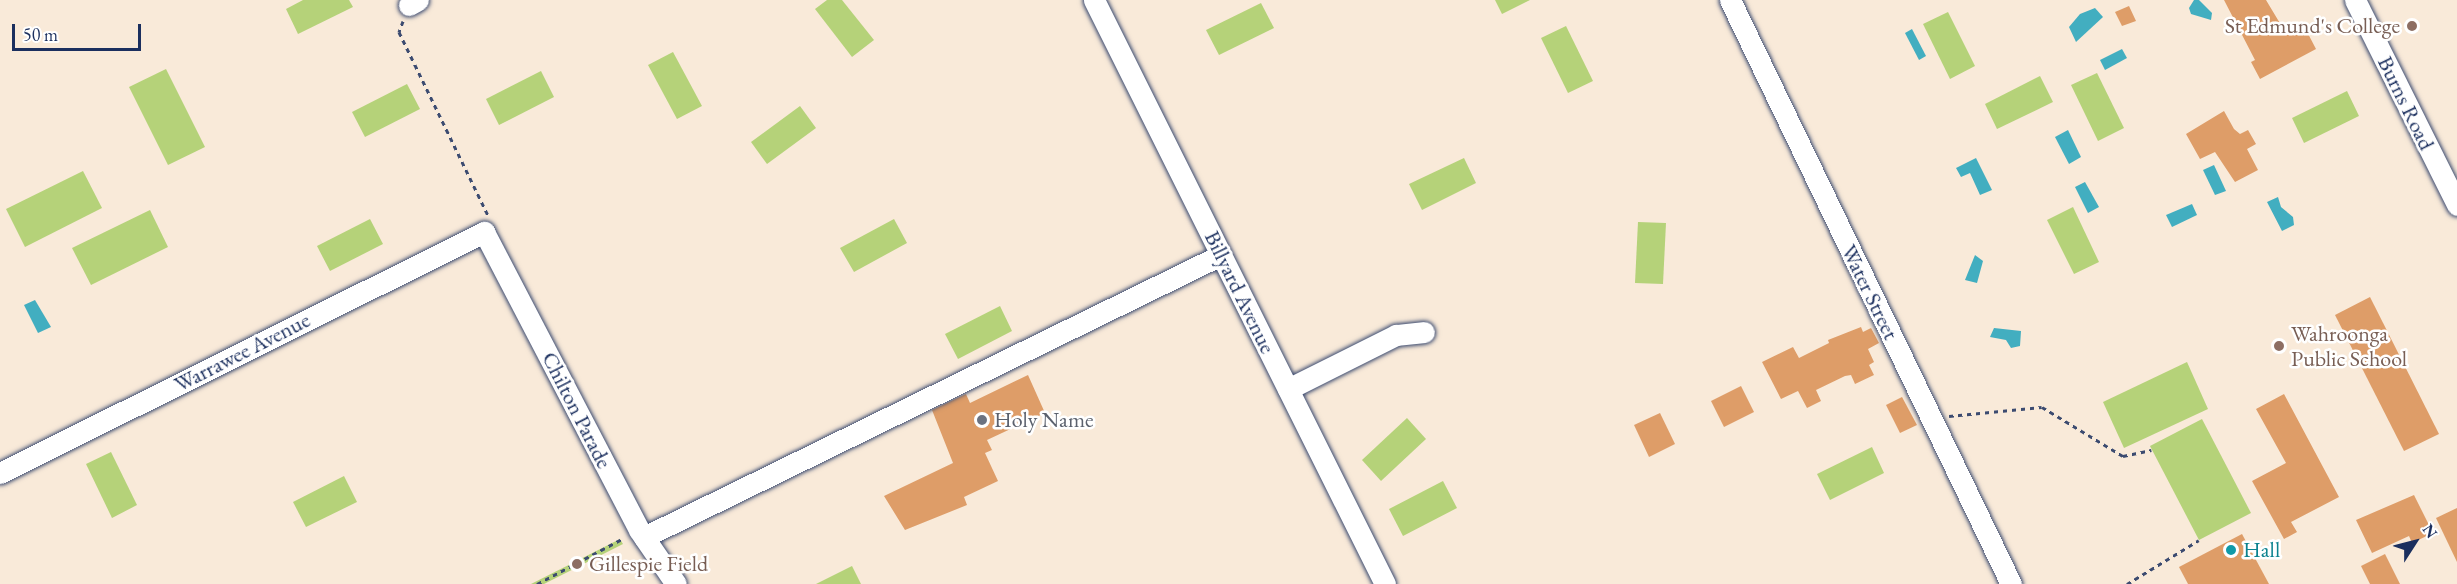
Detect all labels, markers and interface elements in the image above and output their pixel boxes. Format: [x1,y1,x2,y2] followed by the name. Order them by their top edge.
[15,12,144,50] scale bar
[2225,13,2400,39] place label: St Edmund's College
[2405,19,2419,33] marker: St Edmund's College
[23,23,58,46] text: 50 m
[2372,52,2440,154] street label: Burns Road
[1199,226,1281,358] street label: Billyard Avenue
[1836,240,1904,344] street label: Water Street
[170,306,314,398] street label: Warrawee Avenue
[2291,320,2407,372] place label: Wahroonga Public School
[2272,339,2286,353] marker: Wahroonga Public School
[536,347,618,473] street label: Chilton Parade
[994,407,1094,433] place label: Holy Name
[975,413,989,427] marker: Holy Name
[2385,512,2445,572] north arrow
[2418,520,2442,543] text: N
[2243,537,2280,563] place label: Hall
[2224,543,2238,557] marker: Hall
[589,551,708,577] place label: Gillespie Field
[570,557,584,571] marker: Gillespie Field

